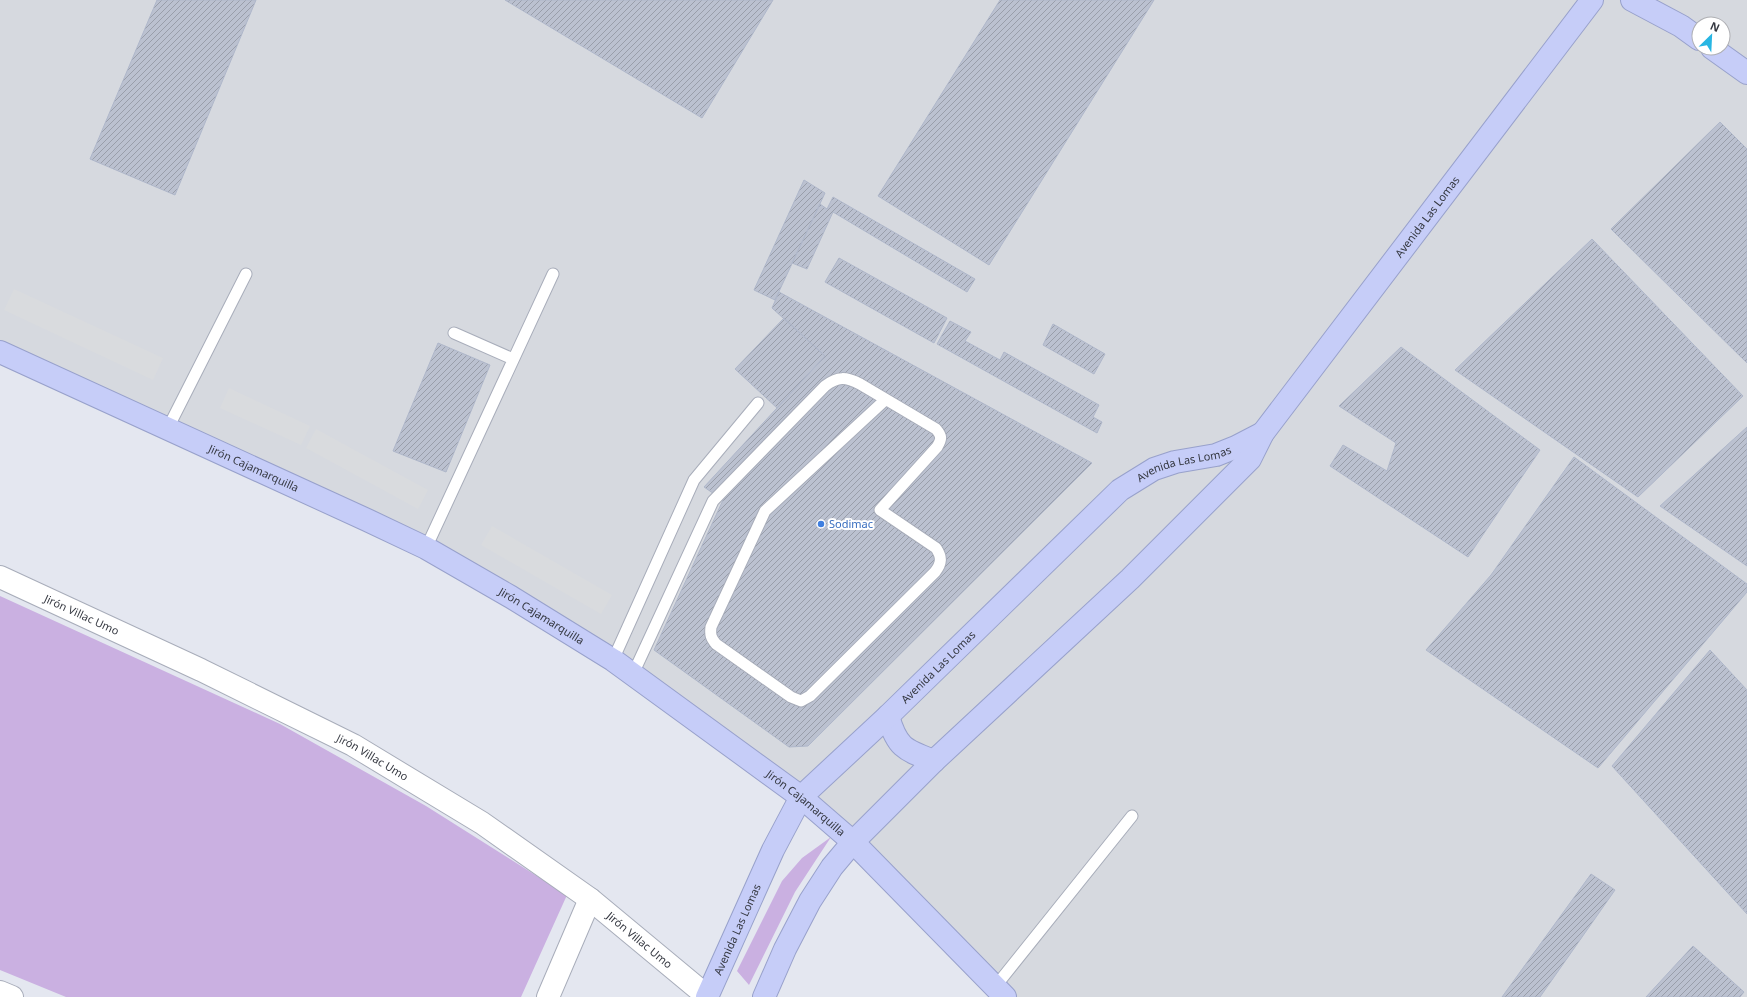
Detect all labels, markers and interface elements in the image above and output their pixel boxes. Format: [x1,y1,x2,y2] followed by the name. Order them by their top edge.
[1691,16,1731,56] north arrow
[1708,18,1722,35] text: N
[1391,173,1463,260] street label: Avenida Las Lomas
[205,440,301,495] street label: Jirón Cajamarquilla
[1134,442,1233,485] street label: Avenida Las Lomas
[829,516,873,531] place label: Sodimac
[816,519,826,529] marker: Sodimac
[495,583,587,648] street label: Jirón Cajamarquilla
[41,590,122,638] street label: Jirón Villac Umo
[897,627,978,707] street label: Avenida Las Lomas
[333,730,412,784] street label: Jirón Villac Umo
[763,766,849,839] street label: Jirón Cajamarquilla
[710,881,764,977] street label: Avenida Las Lomas
[603,907,676,972] street label: Jirón Villac Umo

